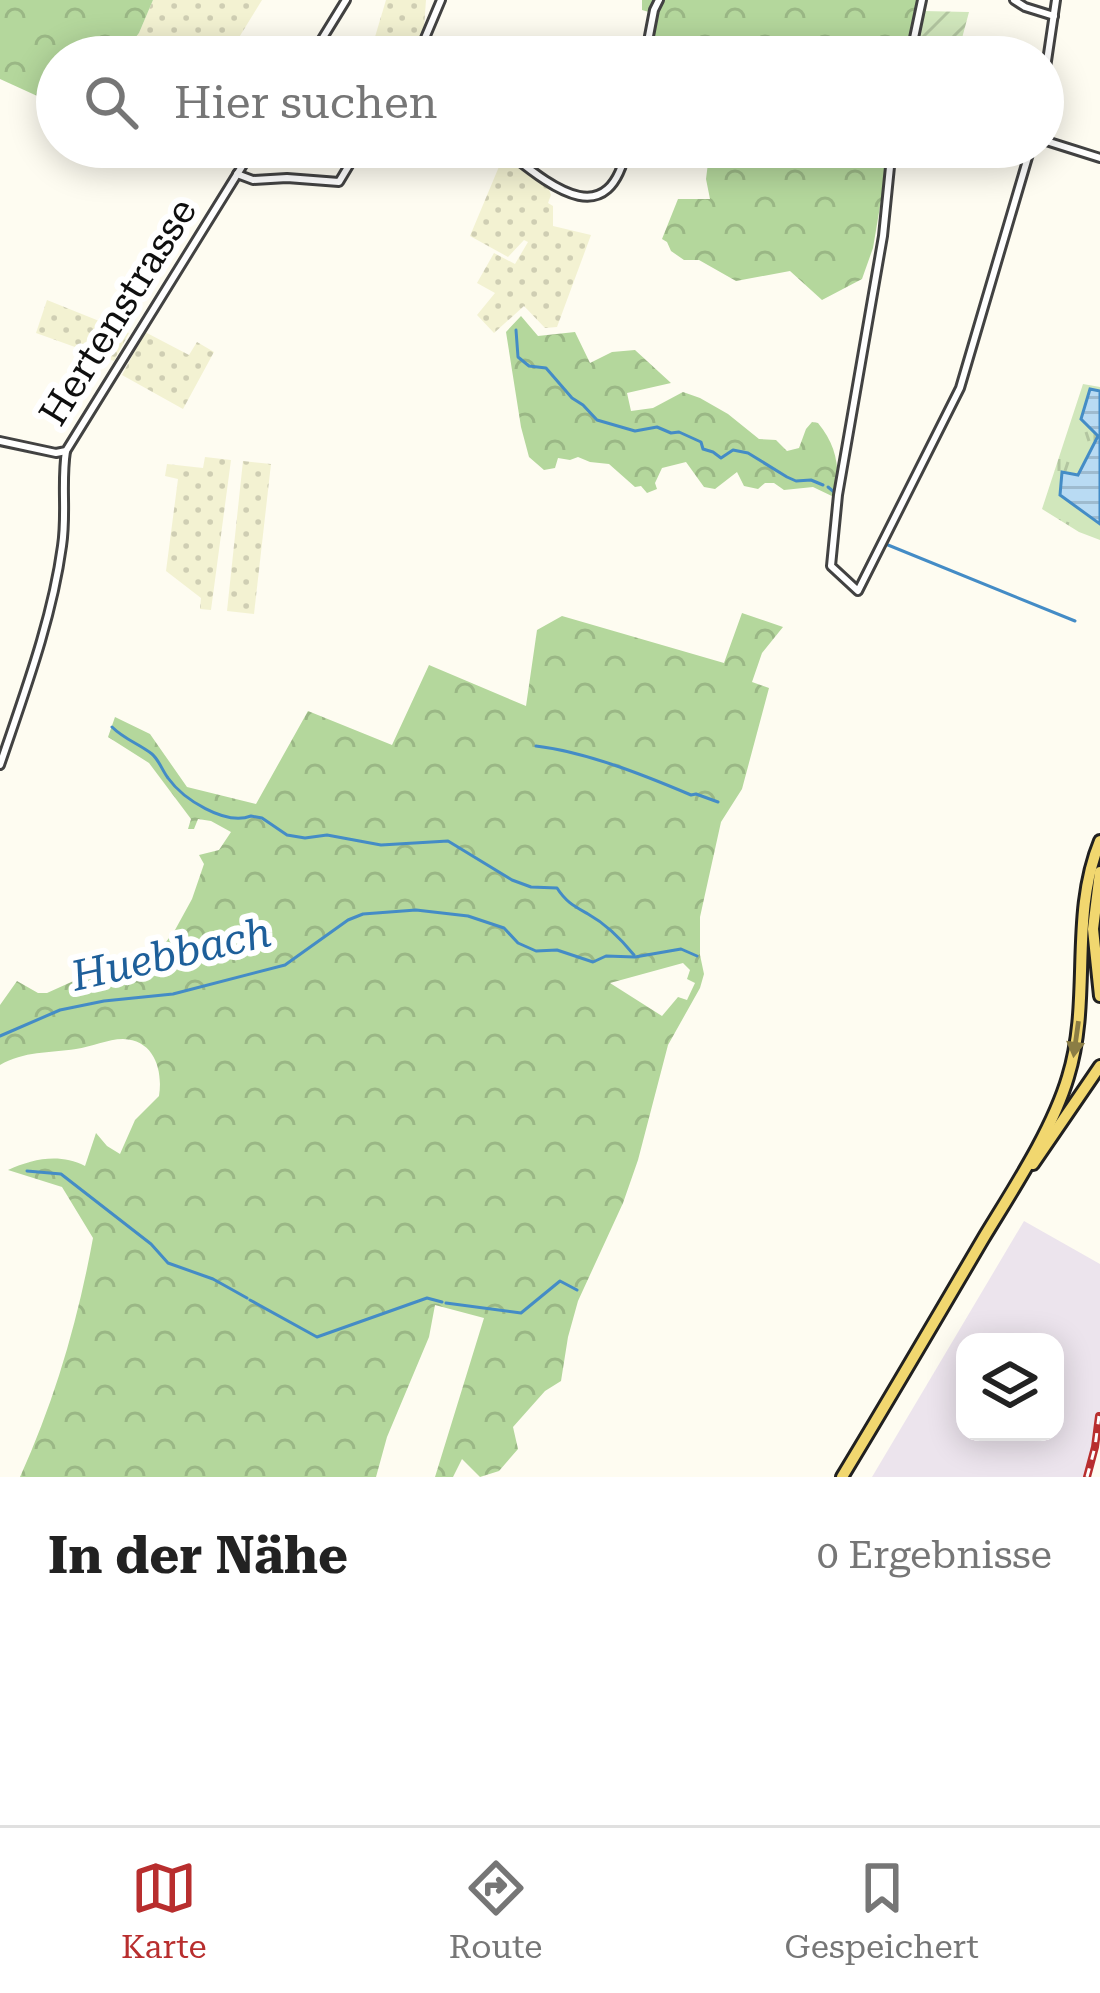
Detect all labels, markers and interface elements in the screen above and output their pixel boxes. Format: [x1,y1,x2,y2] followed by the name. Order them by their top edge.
[36,36,1064,168] search box
[78,69,144,135] icon: search
[174,76,438,129] text: Hier suchen
[30,190,206,434] street label: Hertenstrasse
[65,907,276,1001] water label: Huebbach
[1066,1021,1085,1058] one-way arrow
[956,1333,1064,1441] map controls
[956,1333,1064,1441] button: layers
[48,1526,348,1585] text: In der Nähe
[817,1532,1052,1578] text: 0 Ergebnisse
[121,1855,207,1966] tab: Karte
[449,1855,542,1966] tab: Route
[784,1855,979,1966] tab: Gespeichert

